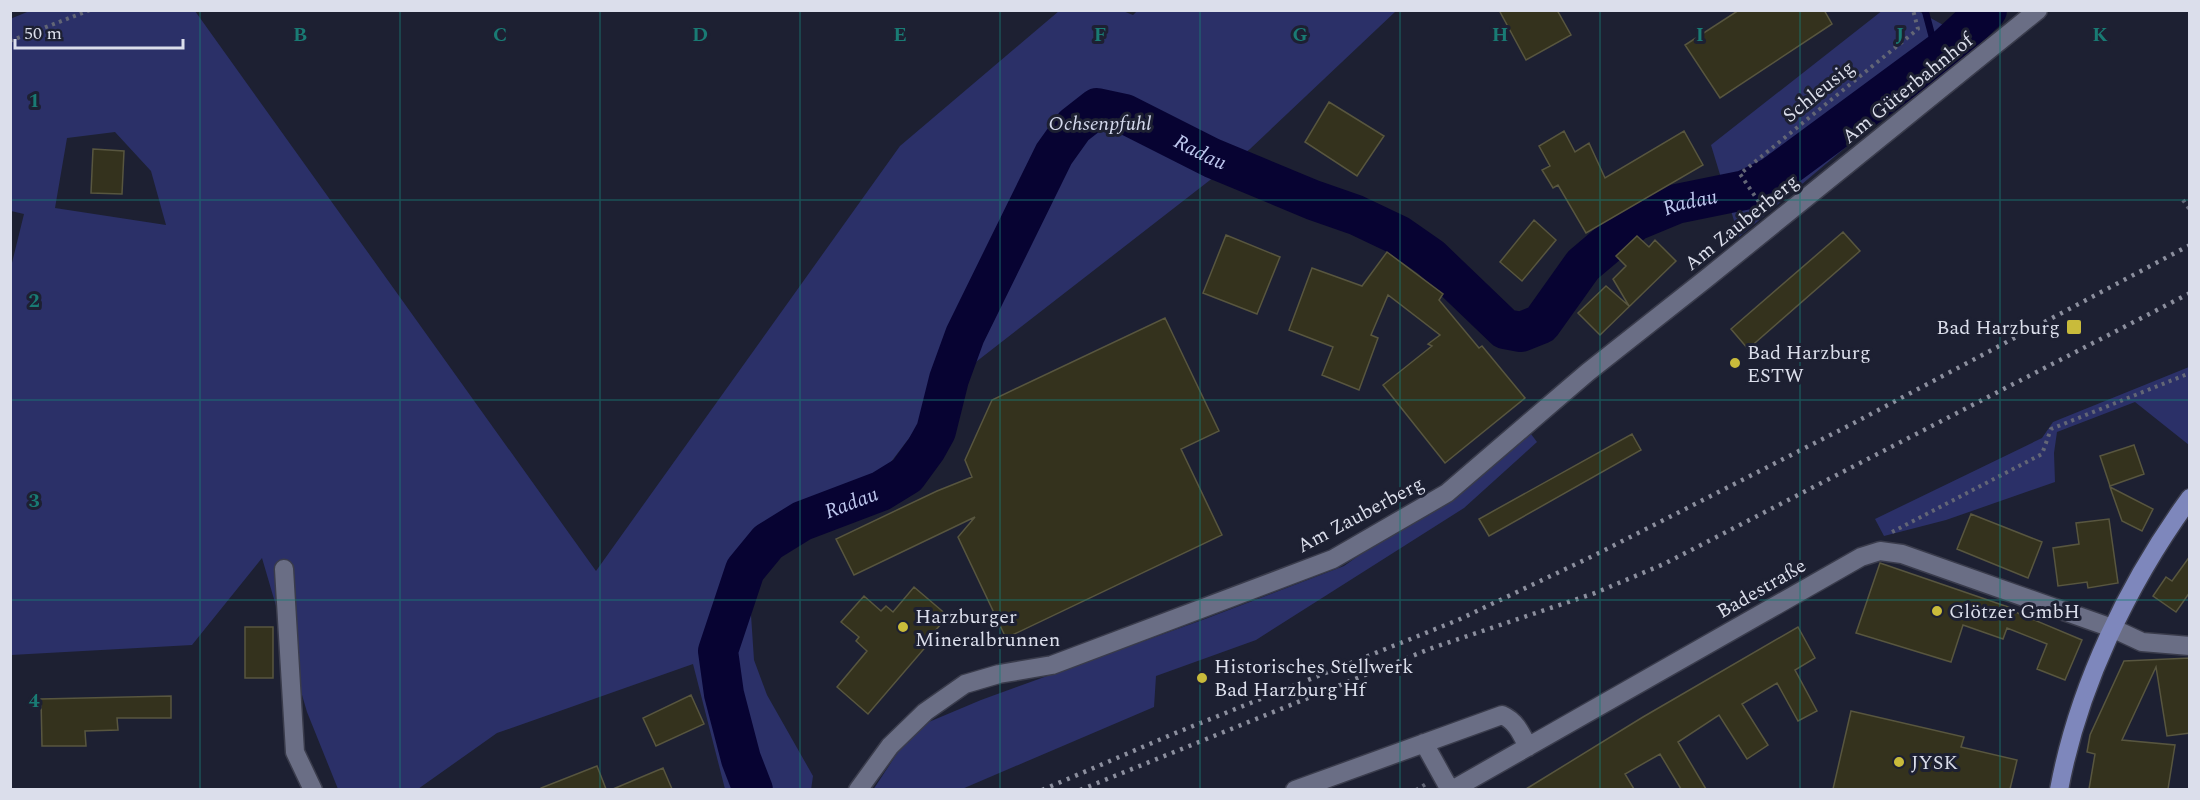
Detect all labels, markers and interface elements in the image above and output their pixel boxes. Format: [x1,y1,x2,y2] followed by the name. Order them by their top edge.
[15,12,183,50] scale bar
[24,20,62,47] text: 50 m
[293,20,307,50] text: B
[493,20,507,50] text: C
[692,20,708,50] text: D
[893,20,907,50] text: E
[1094,20,1106,50] text: F
[1292,20,1308,50] text: G
[1492,20,1508,50] text: H
[1696,20,1704,50] text: I
[1896,20,1904,50] text: J
[2092,20,2108,50] text: K
[1835,25,1982,151] street label: Am Güterbahnhof
[1776,53,1861,130] street label: Schleusig
[28,86,40,116] text: 1
[1049,109,1152,139] park label: Ochsenpfuhl
[1168,126,1231,179] water label: Radau
[1678,167,1805,278] street label: Am Zauberberg
[1658,181,1720,225] water label: Radau
[28,286,40,316] text: 2
[1936,313,2060,343] place label: Bad Harzburg
[2065,318,2083,336] marker: Bad Harzburg
[1747,338,1871,391] place label: Bad Harzburg ESTW
[1728,356,1742,370] marker: Bad Harzburg ESTW
[1292,469,1429,561] street label: Am Zauberberg
[820,478,883,528] water label: Radau
[28,486,40,516] text: 3
[1711,551,1812,627] street label: Badestraße
[1949,597,2080,627] place label: Glötzer GmbH
[915,602,1060,655] place label: Harzburger Mineralbrunnen
[1930,604,1944,618] marker: Glötzer GmbH
[896,620,910,634] marker: Harzburger Mineralbrunnen
[1214,652,1413,705] place label: Historisches Stellwerk Bad Harzburg Hf
[1195,671,1209,685] marker: Historisches Stellwerk Bad Harzburg Hf
[28,686,40,716] text: 4
[1911,748,1958,778] place label: JYSK
[1892,755,1906,769] marker: JYSK

